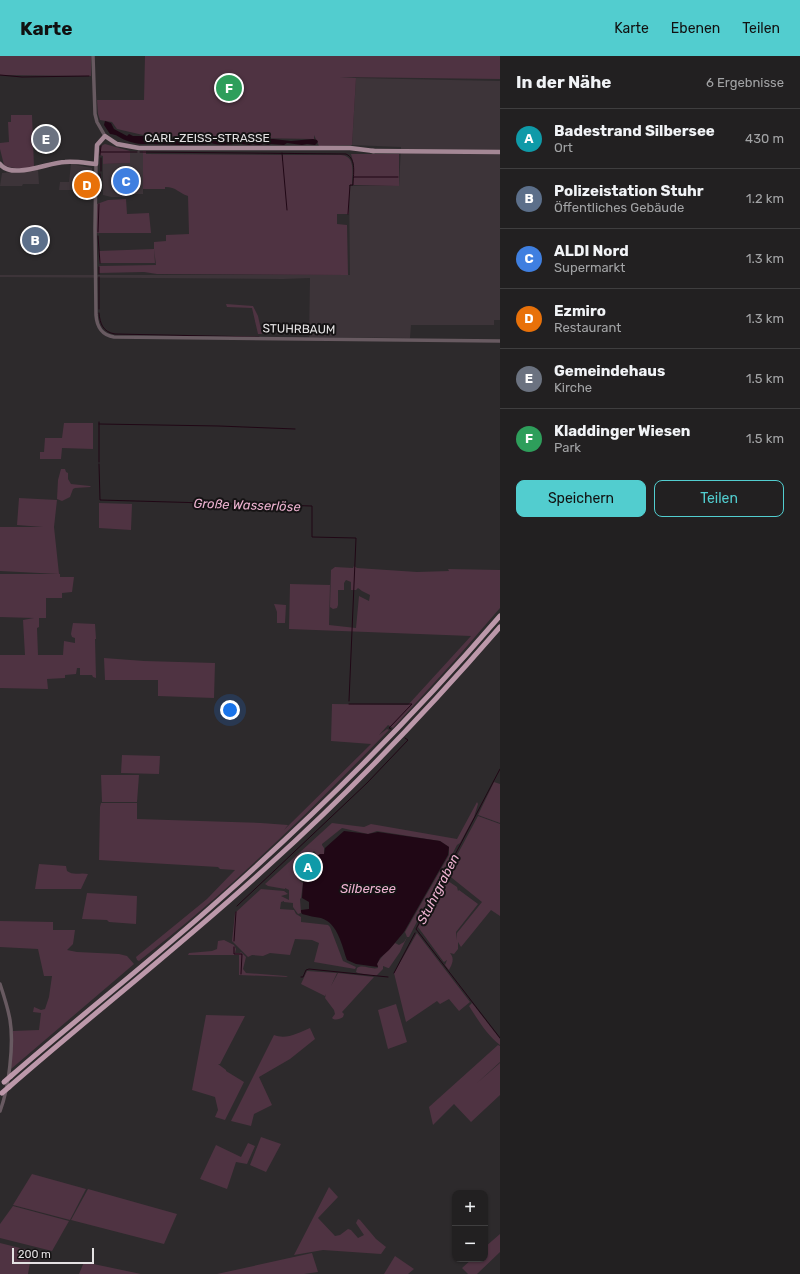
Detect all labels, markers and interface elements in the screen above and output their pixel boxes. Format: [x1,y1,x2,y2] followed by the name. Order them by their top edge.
[20,17,72,40] text: Karte
[614,20,649,37] text: Karte
[671,20,720,37] text: Ebenen
[742,20,780,37] text: Teilen
[516,72,611,92] text: In der Nähe
[216,73,242,103] pin: F
[706,75,784,90] text: 6 Ergebnisse
[554,122,715,140] text: Badestrand Silbersee
[33,124,59,154] pin: E
[144,131,270,145] street label: CARL-ZEISS-STRASSE
[524,131,534,146] text: A
[745,131,784,146] text: 430 m
[554,140,573,155] text: Ort
[113,166,139,196] pin: C
[74,170,100,200] pin: D
[554,182,704,200] text: Polizeistation Stuhr
[524,191,534,206] text: B
[746,191,784,206] text: 1.2 km
[554,200,684,215] text: Öffentliches Gebäude
[22,225,48,255] pin: B
[554,242,629,260] text: ALDI Nord
[524,251,534,266] text: C
[746,251,784,266] text: 1.3 km
[554,260,625,275] text: Supermarkt
[554,302,606,320] text: Ezmiro
[524,311,534,326] text: D
[746,311,784,326] text: 1.3 km
[554,320,621,335] text: Restaurant
[262,321,336,337] street label: STUHRBAUM
[554,362,665,380] text: Gemeindehaus
[525,371,533,386] text: E
[746,371,784,386] text: 1.5 km
[554,380,592,395] text: Kirche
[554,422,690,440] text: Kladdinger Wiesen
[525,431,533,446] text: F
[746,431,784,446] text: 1.5 km
[554,440,581,455] text: Park
[516,480,646,517] button: Speichern
[654,480,784,517] button: Teilen
[193,496,301,514] water label: Große Wasserlöse
[220,700,240,720] your location
[414,851,463,927] water label: Stuhrgraben
[295,852,321,882] pin: A
[340,881,396,896] water label: Silbersee
[452,1190,488,1262] map controls
[452,1190,488,1226] button: +
[452,1226,488,1262] button: −
[12,1246,94,1265] scale bar
[18,1248,51,1261] text: 200 m

